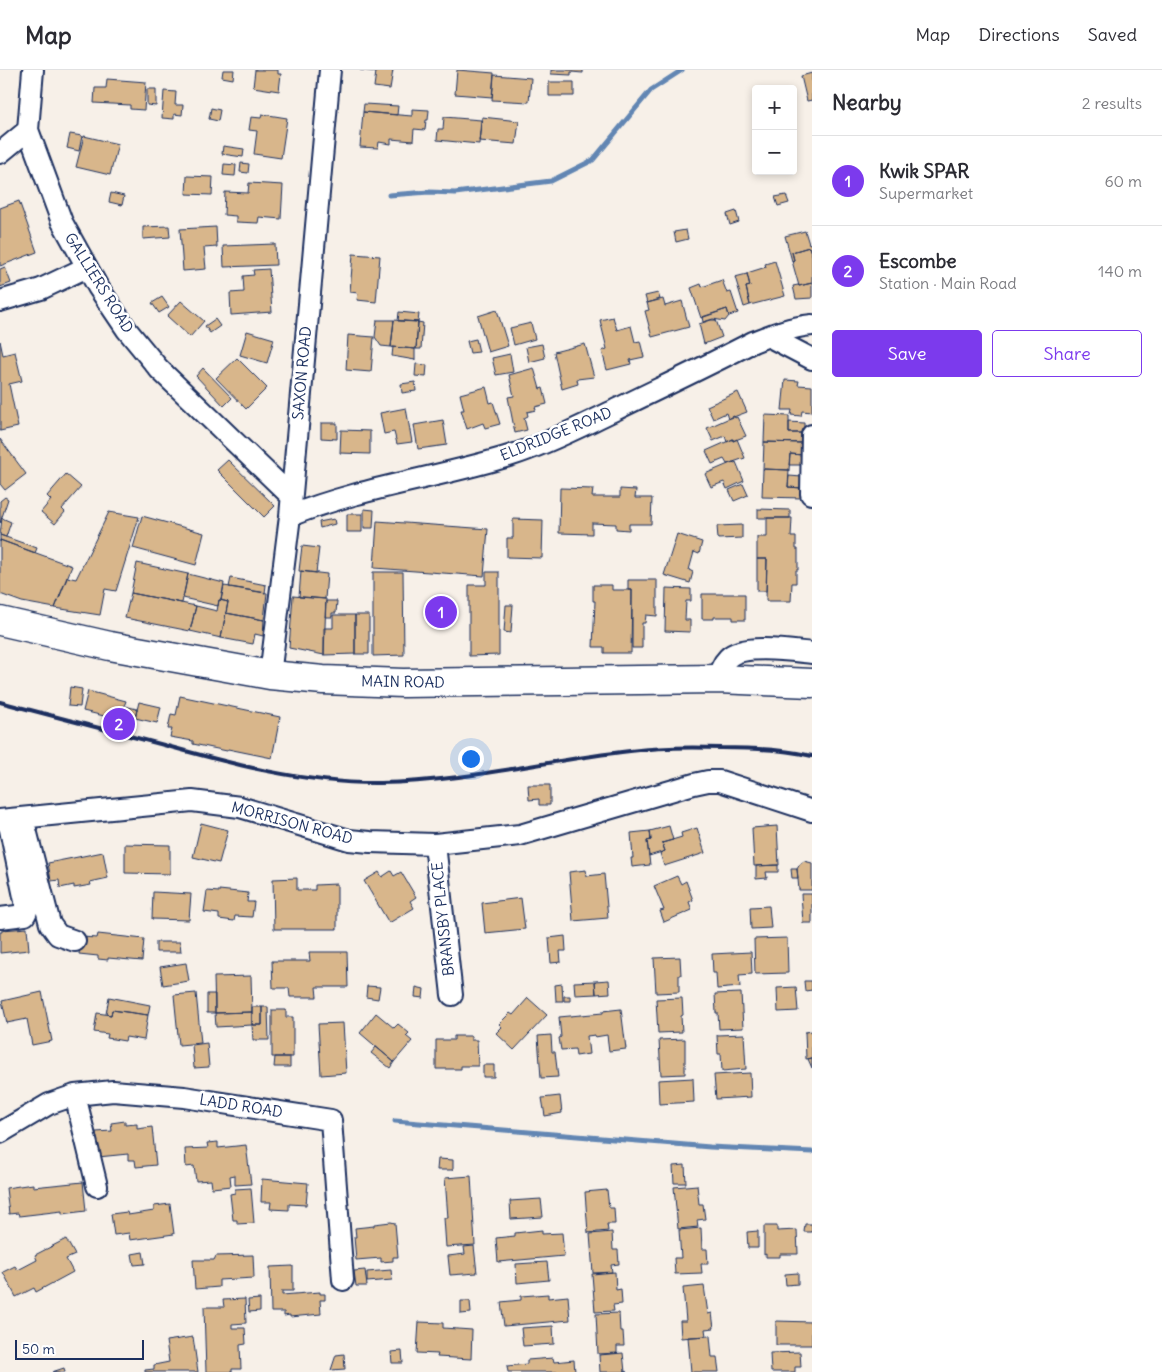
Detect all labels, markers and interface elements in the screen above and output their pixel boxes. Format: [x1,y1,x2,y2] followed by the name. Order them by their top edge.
[25,20,72,50] text: Map
[915,23,950,46] text: Map
[978,23,1060,46] text: Directions
[1088,23,1137,46] text: Saved
[752,85,797,175] map controls
[752,85,797,130] button: +
[832,89,902,116] text: Nearby
[1082,93,1142,113] text: 2 results
[752,130,797,175] button: −
[879,159,969,183] text: Kwik SPAR
[845,171,851,191] text: 1
[1104,171,1142,191] text: 60 m
[879,183,973,203] text: Supermarket
[61,229,138,337] street label: GALLIERS ROAD
[879,249,956,273] text: Escombe
[844,261,852,281] text: 2
[1098,261,1142,281] text: 140 m
[879,273,1017,293] text: Station · Main Road
[288,325,315,421] street label: SAXON ROAD
[832,330,982,377] button: Save
[992,330,1142,377] button: Share
[497,402,614,465] street label: ELDRIDGE ROAD
[425,593,457,631] pin: 1
[361,671,445,692] street label: MAIN ROAD
[103,705,135,743] pin: 2
[458,746,484,772] your location
[229,797,355,848] street label: MORRISON ROAD
[427,861,458,977] street label: BRANSBY PLACE
[198,1090,284,1121] street label: LADD ROAD
[15,1337,144,1360] scale bar
[22,1340,55,1358] text: 50 m

